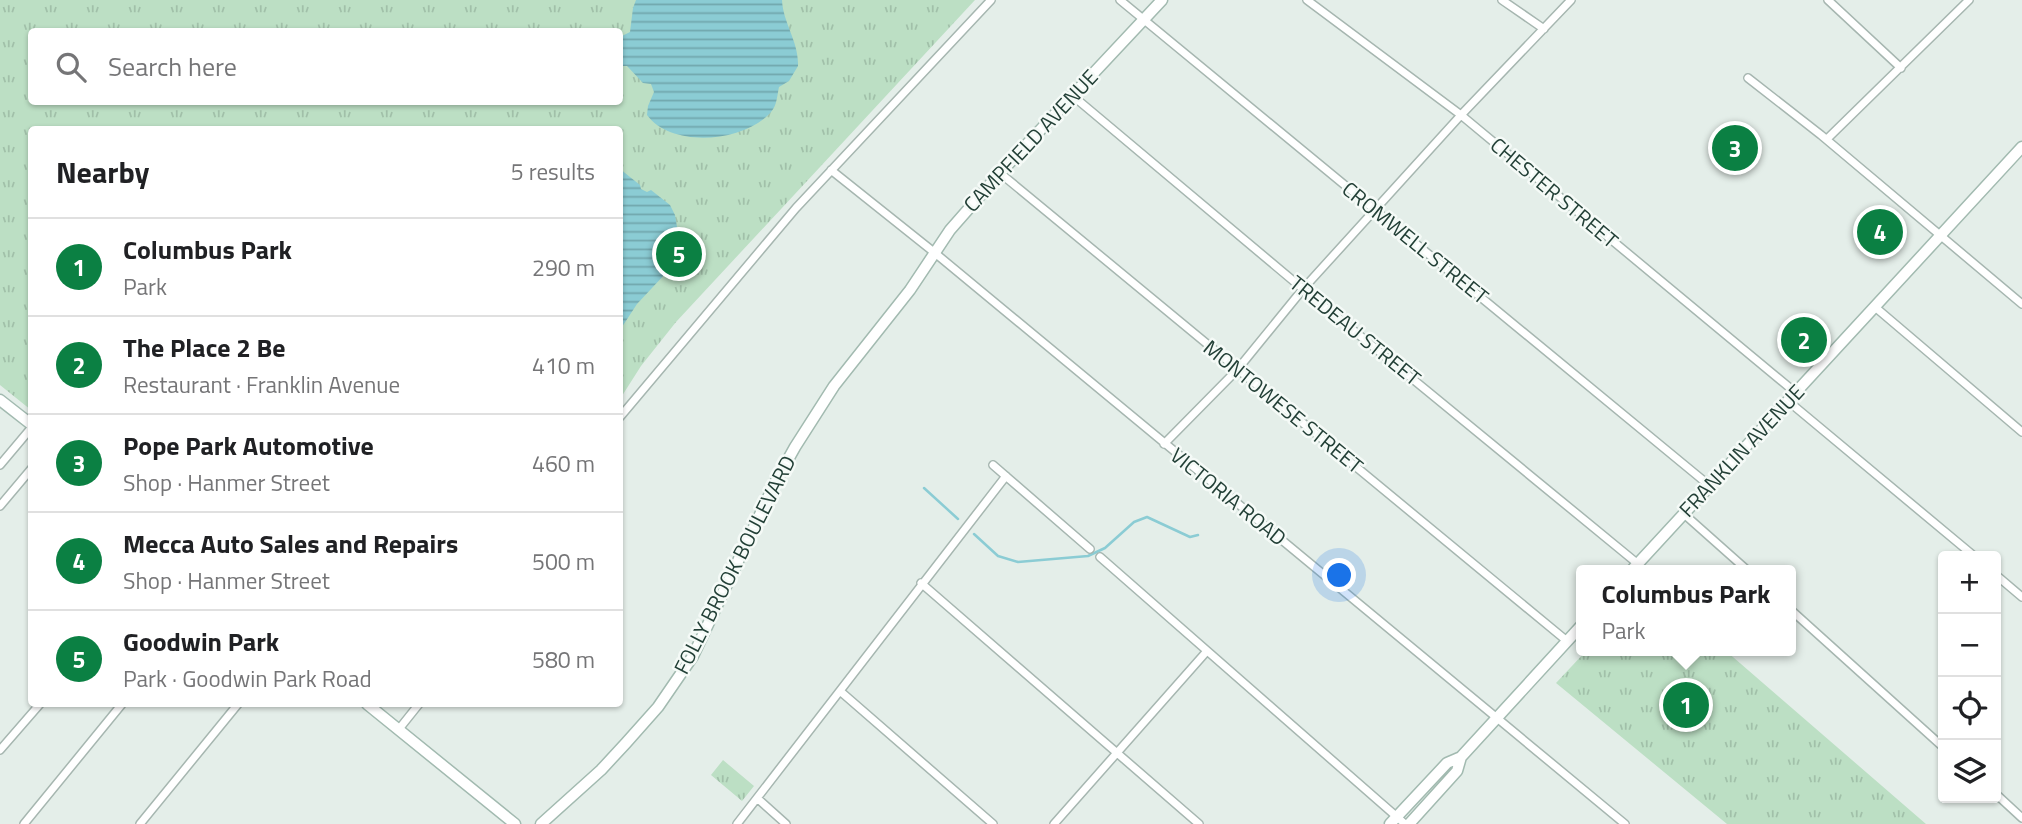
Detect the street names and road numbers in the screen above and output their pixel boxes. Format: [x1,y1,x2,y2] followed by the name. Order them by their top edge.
[955,62,1105,219] street label: CAMPFIELD AVENUE
[1484,129,1626,255] street label: CHESTER STREET
[1335,173,1496,311] street label: CROMWELL STREET
[1283,267,1428,393] street label: TREDEAU STREET
[1197,332,1370,481] street label: MONTOWESE STREET
[1671,377,1811,524] street label: FRANKLIN AVENUE
[1164,439,1294,553] street label: VICTORIA ROAD
[665,450,803,679] street label: FOLLY BROOK BOULEVARD

